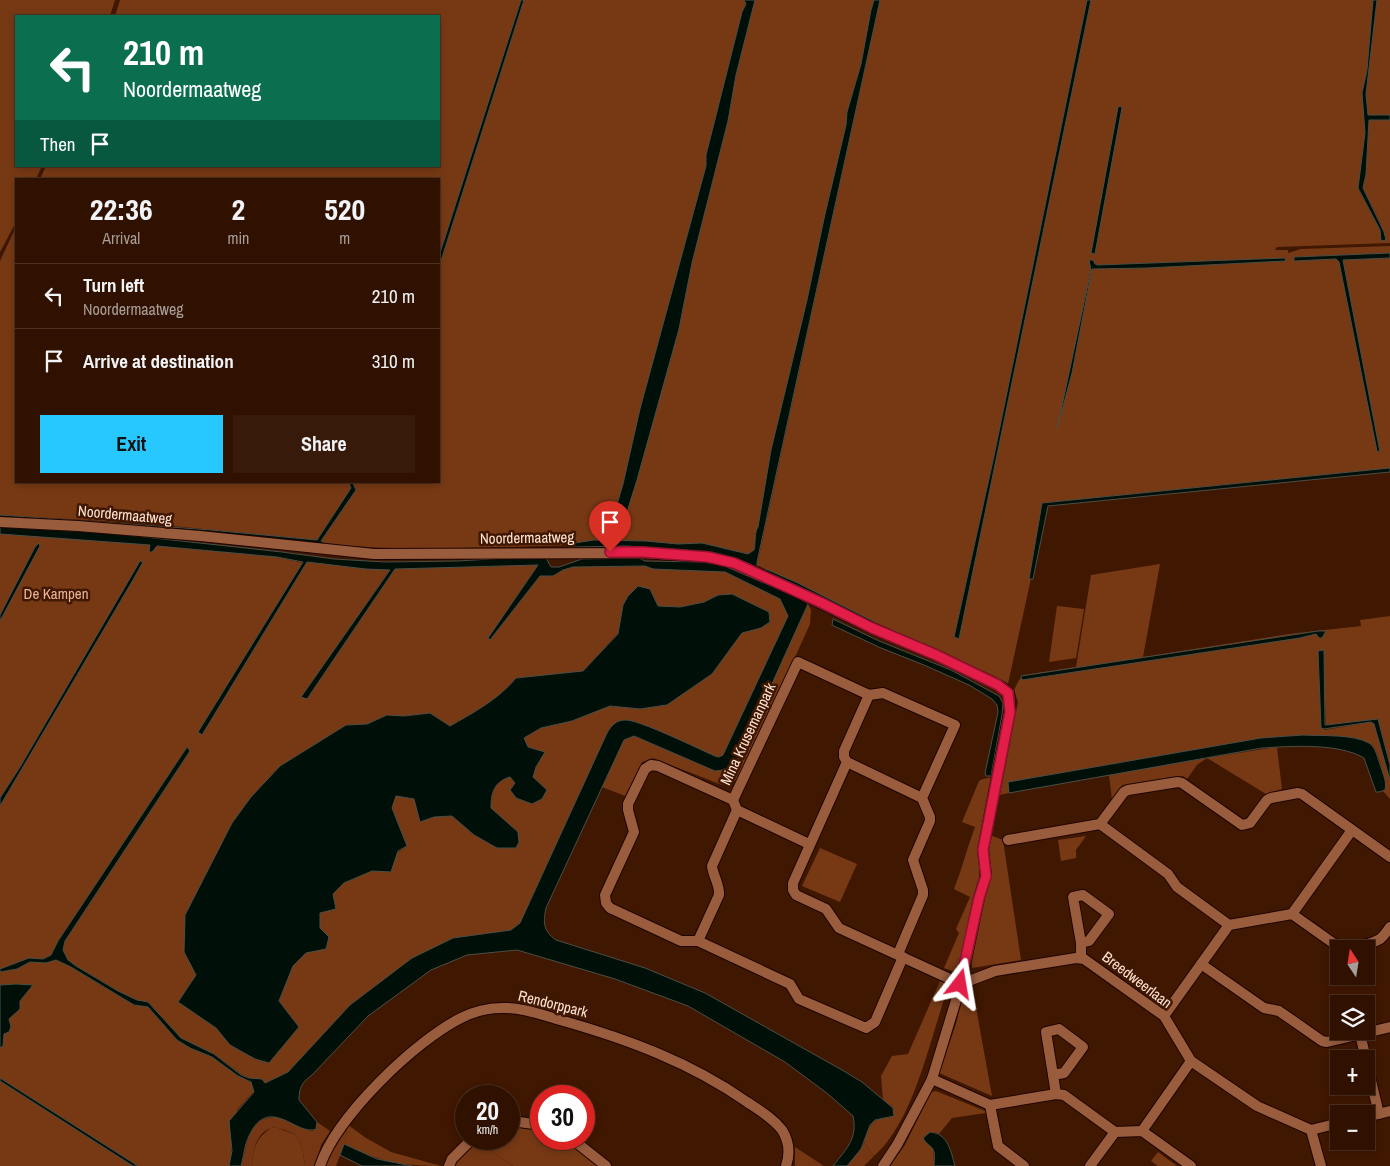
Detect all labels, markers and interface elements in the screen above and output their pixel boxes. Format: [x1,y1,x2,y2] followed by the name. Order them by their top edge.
[123,29,204,76] text: 210 m
[40,35,105,100] icon: left
[123,74,261,104] text: Noordermaatweg
[86,130,114,158] icon: arrive
[40,131,76,157] text: Then
[90,189,153,229] text: 22:36
[232,189,245,229] text: 2
[324,189,365,229] text: 520
[102,227,140,249] text: Arrival
[227,227,249,249] text: min
[339,227,350,249] text: m
[83,272,144,298] text: Turn left
[40,282,68,310] icon: left
[372,283,415,309] text: 210 m
[83,298,184,320] text: Noordermaatweg
[40,347,68,375] icon: arrive
[83,348,234,374] text: Arrive at destination
[372,348,415,374] text: 310 m
[40,415,223,473] button: Exit
[233,415,415,473] button: Share
[77,500,173,529] street label: Noordermaatweg
[589,501,631,552] pin
[596,508,624,536] icon: arrive
[480,526,574,549] street label: Noordermaatweg
[24,583,88,604] park label: De Kampen
[715,678,781,788] street label: Mina Krusemanpark
[1330,940,1375,985] north arrow
[1330,940,1375,1150] map controls
[1098,946,1177,1013] street label: Breedweerlaan
[933,957,985,1009] position arrow
[516,985,591,1023] street label: Rendorppark
[1330,995,1375,1040] button: layers
[1330,1050,1375,1095] button: +
[530,1085,595,1150] speed limit sign: 30
[476,1094,499,1128] text: 20
[1330,1105,1375,1150] button: −
[477,1122,498,1138] text: km/h

